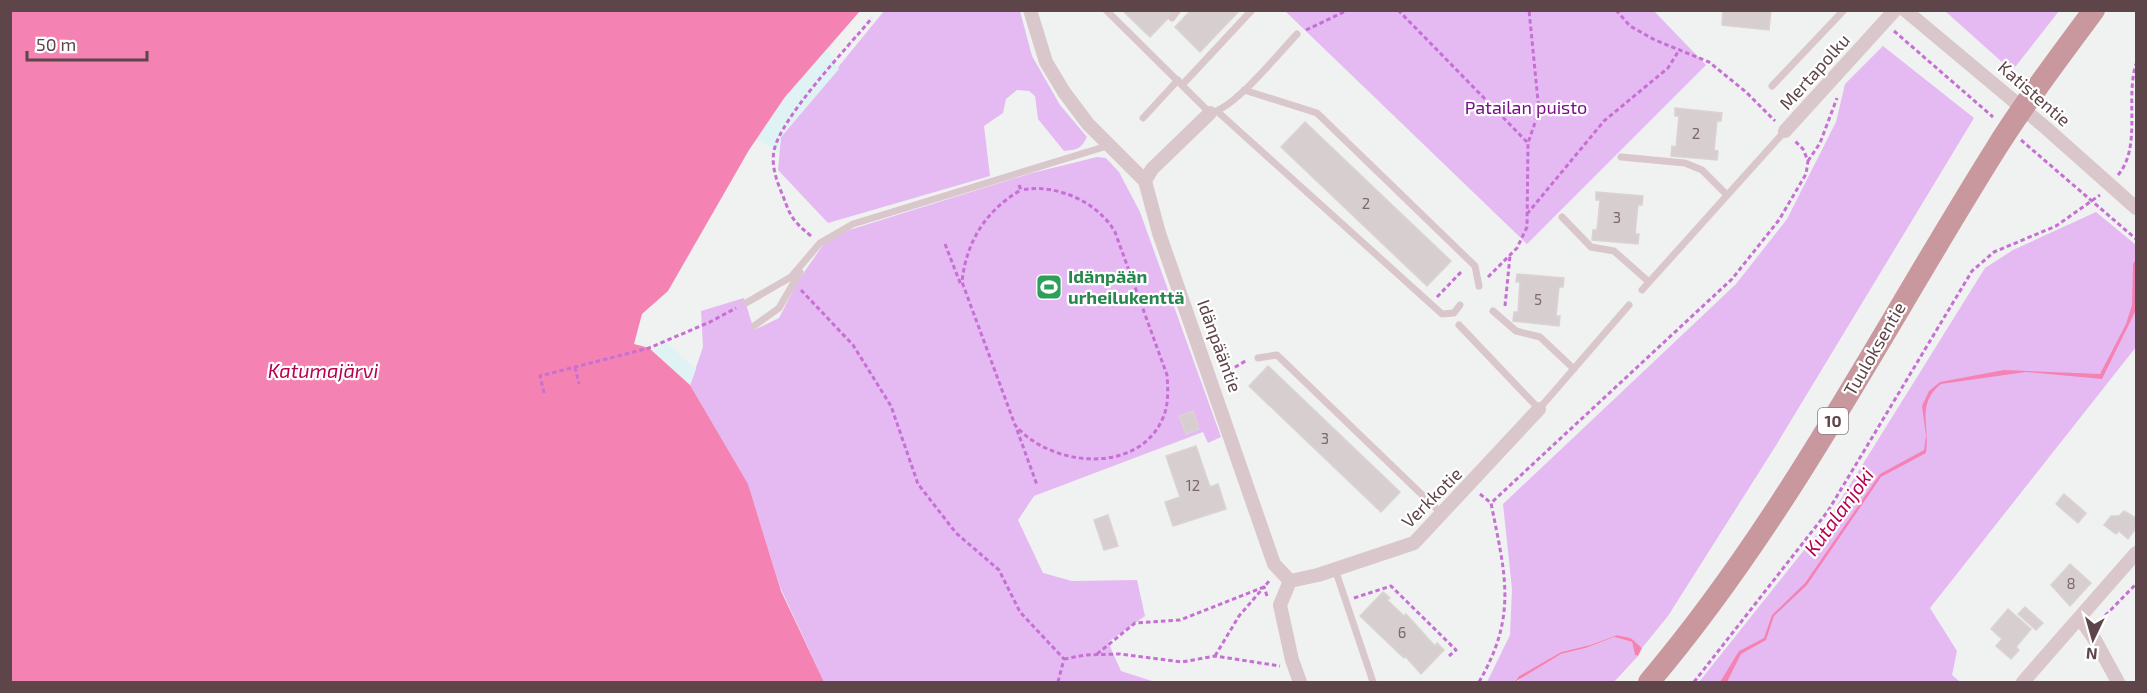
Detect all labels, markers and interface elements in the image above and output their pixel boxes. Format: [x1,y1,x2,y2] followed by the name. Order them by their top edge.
[27,24,147,62] scale bar
[1774,29,1854,114] street label: Mertapolku
[36,33,76,55] text: 50 m
[1994,56,2075,131] street label: Katistentie
[1465,96,1587,118] park label: Patailan puisto
[1692,124,1700,142] house number: 2
[1362,194,1370,212] house number: 2
[1613,208,1621,226] house number: 3
[1068,265,1185,308] place label: Idänpään urheilukenttä
[1034,272,1064,302] sports icon: Idänpään urheilukenttä
[1534,290,1542,308] house number: 5
[1193,296,1247,395] street label: Idänpääntie
[1839,298,1910,399] street label: Tuuloksentie
[268,358,378,382] water label: Katumajärvi
[1818,408,1848,434] road number: 10
[1321,429,1329,447] house number: 3
[1396,462,1466,532] street label: Verkkotie
[1798,463,1878,560] water label: Kutalanjoki
[1186,476,1200,494] house number: 12
[2066,574,2076,592] house number: 8
[2063,609,2123,669] north arrow
[1398,623,1406,641] house number: 6
[2085,644,2098,664] text: N

